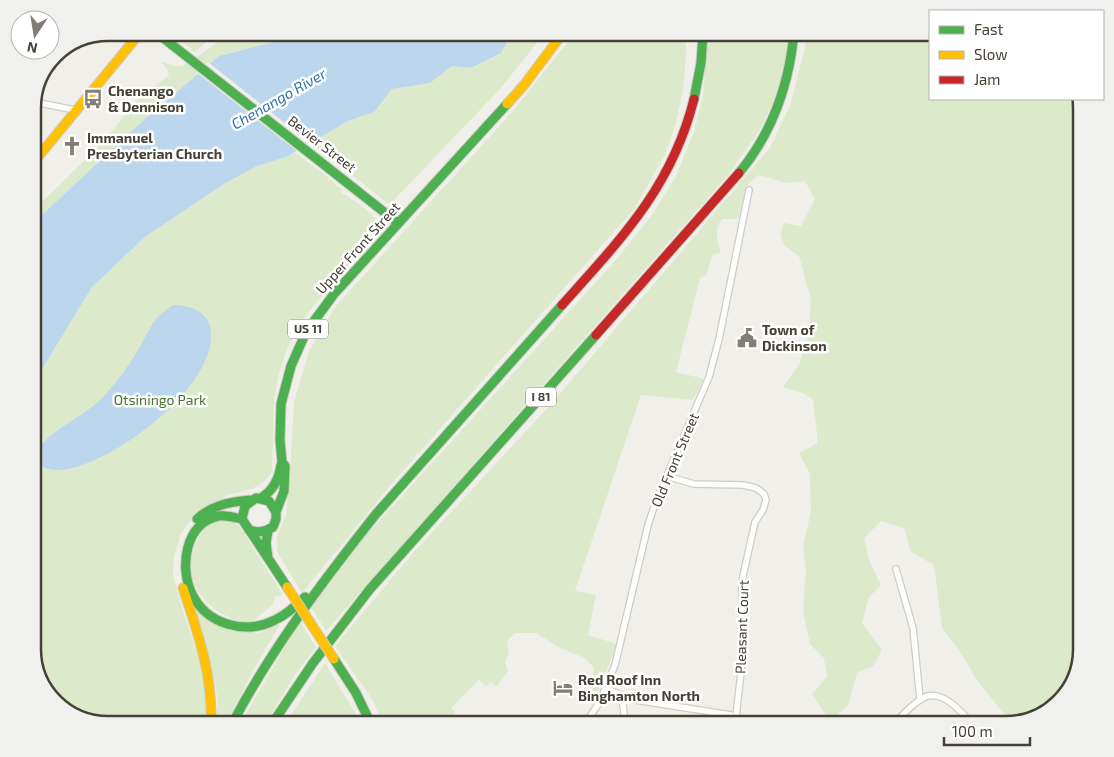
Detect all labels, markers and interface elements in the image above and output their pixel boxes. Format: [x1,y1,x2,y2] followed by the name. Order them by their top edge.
[10,10,60,60] north arrow
[929,10,1104,100] legend
[974,20,1004,38] text: Fast
[25,39,39,58] text: N
[974,45,1008,63] text: Slow
[228,63,330,133] water label: Chenango River
[974,70,1000,88] text: Jam
[108,82,184,115] place label: Chenango & Dennison
[82,88,104,110] bus stop icon: Chenango & Dennison
[285,112,360,176] street label: Bevier Street
[87,129,222,162] place label: Immanuel Presbyterian Church
[61,135,83,157] church icon: Immanuel Presbyterian Church
[312,198,403,297] street label: Upper Front Street
[288,320,328,338] road number: US 11
[762,321,827,354] place label: Town of Dickinson
[736,327,758,349] public building icon: Town of Dickinson
[526,388,556,407] road number: I 81
[114,391,206,408] park label: Otsiningo Park
[647,410,702,510] street label: Old Front Street
[731,580,752,674] street label: Pleasant Court
[578,671,700,704] place label: Red Roof Inn Binghamton North
[552,677,574,699] hotel icon: Red Roof Inn Binghamton North
[944,714,1030,746] scale bar
[952,722,993,740] text: 100 m

